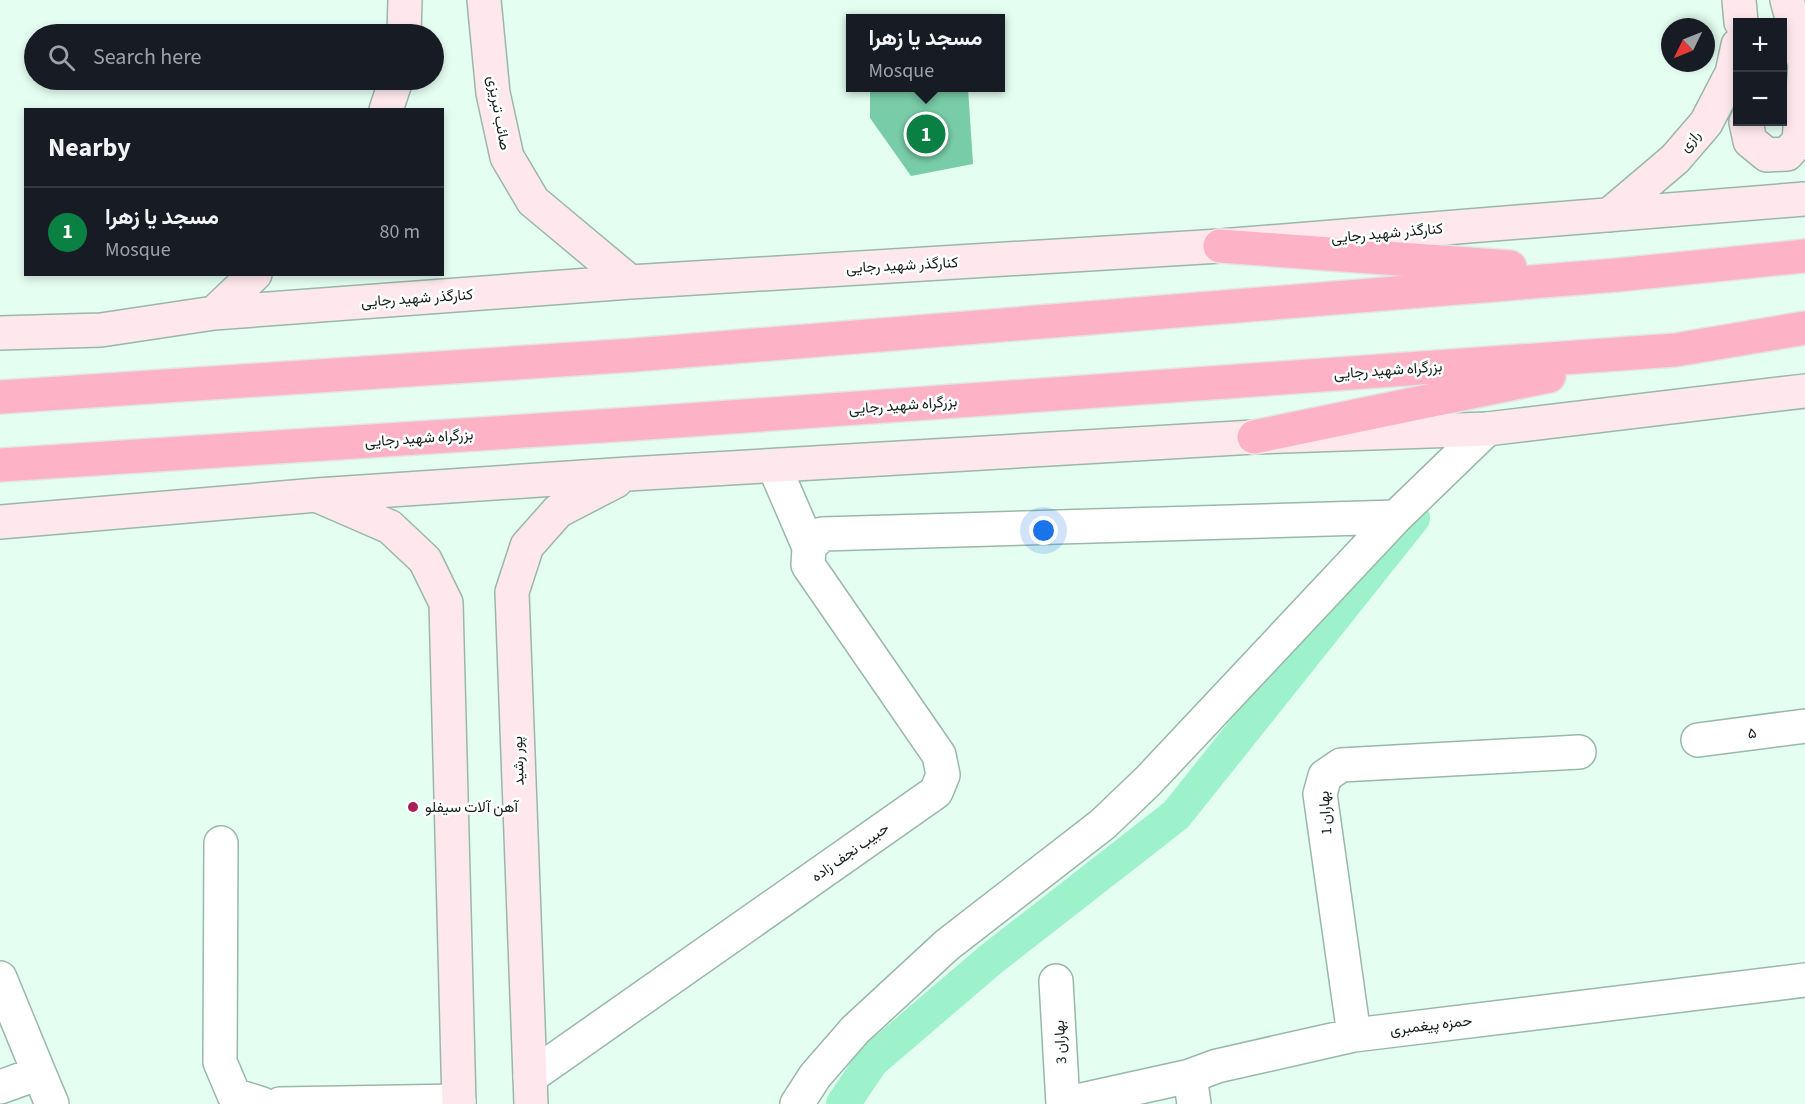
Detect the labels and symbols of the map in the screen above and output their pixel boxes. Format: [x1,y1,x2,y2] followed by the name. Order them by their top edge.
[1661,18,1715,72] north arrow
[482,74,515,152] street label: صائب تبریزی
[906,112,946,156] pin: 1
[1675,126,1706,157] street label: رازی
[1330,218,1444,249] street label: کنارگذر شهید رجایی
[845,252,959,279] street label: کنارگذر شهید رجایی
[360,284,474,313] street label: کنارگذر شهید رجایی
[1333,356,1443,385] street label: بزرگراه شهید رجایی
[848,391,958,420] street label: بزرگراه شهید رجایی
[364,424,474,453] street label: بزرگراه شهید رجایی
[1029,516,1058,545] your location
[1746,723,1758,744] street label: ۵
[507,736,530,786] street label: پور رشید
[1313,790,1338,836] street label: بهاران 1
[425,797,520,818] place label: آهن آلات سیفلو
[406,800,420,814] marker: آهن آلات سیفلو
[807,818,894,887] street label: حبیب نجف زاده
[1389,1010,1473,1041] street label: حمزه پیغمبری
[1049,1019,1072,1065] street label: بهاران 3

